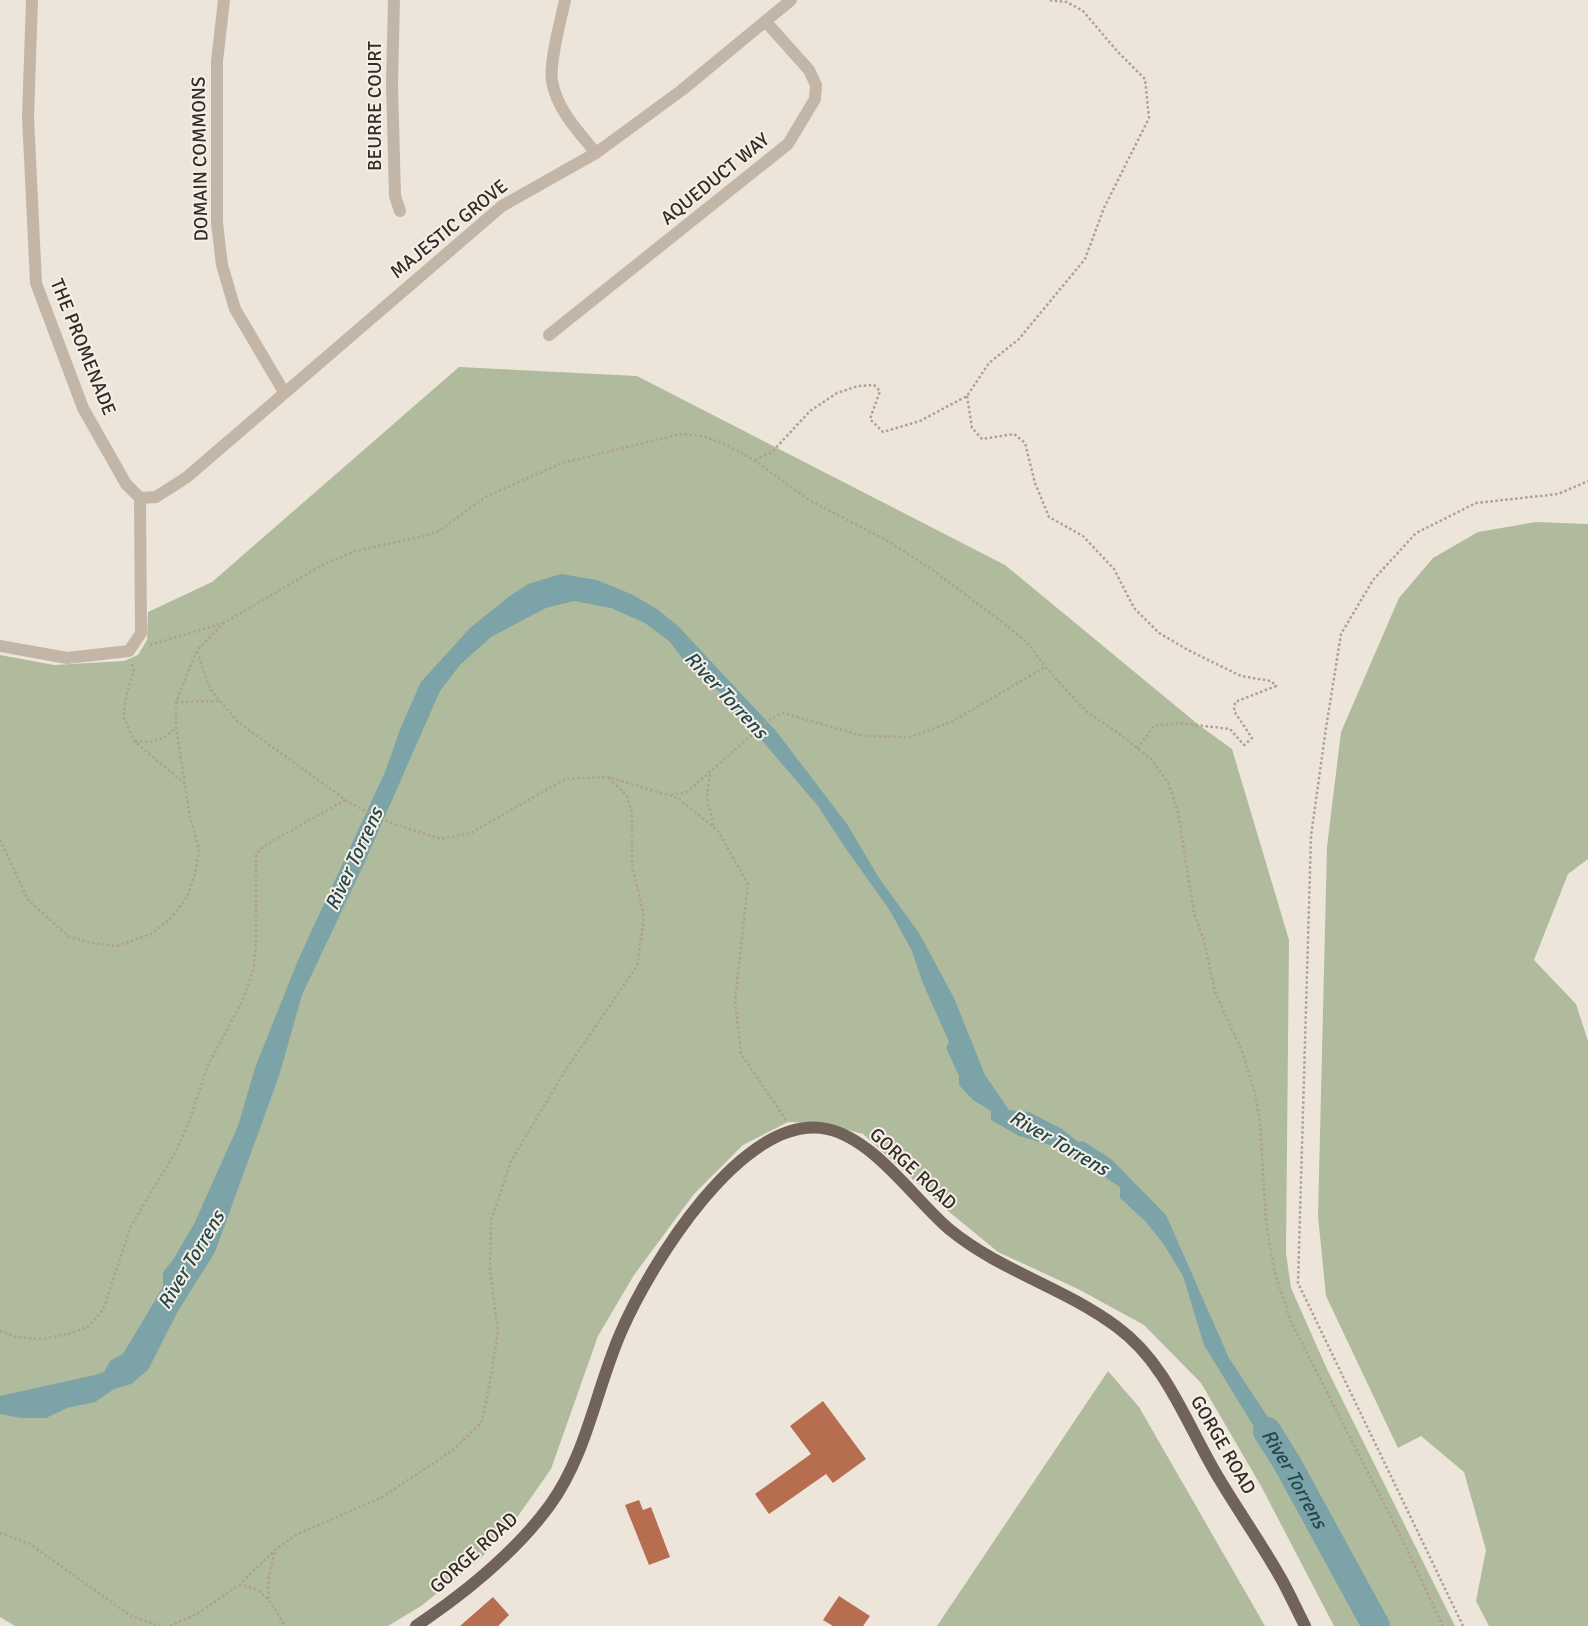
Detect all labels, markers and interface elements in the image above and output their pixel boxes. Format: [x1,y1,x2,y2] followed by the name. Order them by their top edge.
[363,40,387,171] street label: BEURRE COURT
[187,76,213,242] street label: DOMAIN COMMONS
[656,128,775,230] street label: AQUEDUCT WAY
[385,174,513,284] street label: MAJESTIC GROVE
[45,275,121,419] street label: THE PROMENADE
[679,646,774,746] water label: River Torrens
[319,802,390,914] water label: River Torrens
[1005,1105,1115,1183] water label: River Torrens
[864,1123,962,1215] street label: GORGE ROAD
[152,1204,231,1314] water label: River Torrens
[1185,1391,1261,1499] street label: GORGE ROAD
[1256,1424,1334,1535] water label: River Torrens
[425,1507,523,1599] street label: GORGE ROAD

